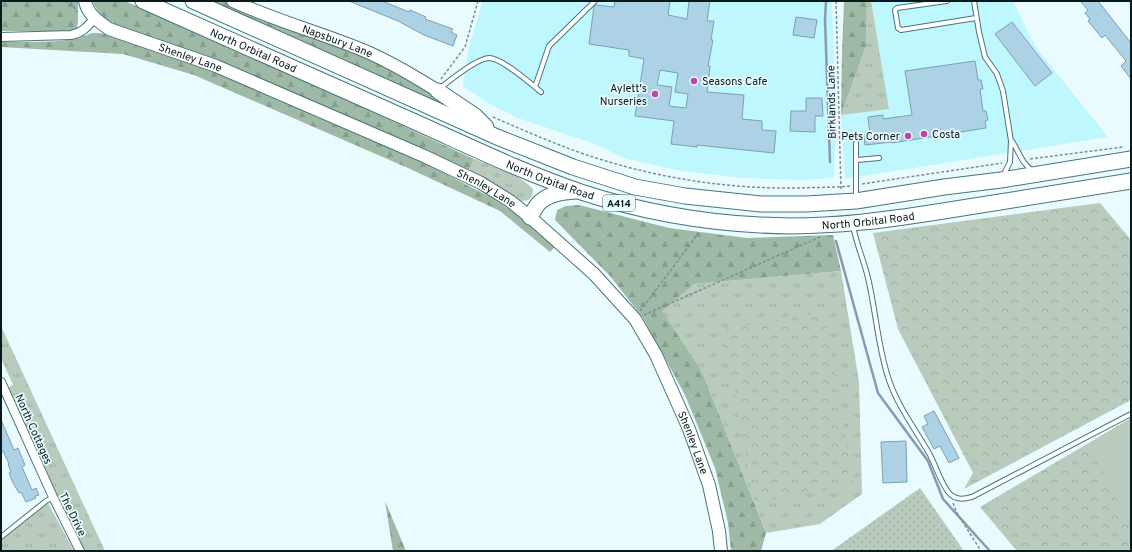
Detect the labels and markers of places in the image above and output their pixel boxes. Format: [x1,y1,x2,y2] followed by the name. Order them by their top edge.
[702,75,767,89] place label: Seasons Cafe
[689,76,699,86] marker: Seasons Cafe
[600,82,647,109] place label: Aylett's Nurseries
[650,89,660,99] marker: Aylett's Nurseries
[932,128,960,142] place label: Costa
[919,129,929,139] marker: Costa
[841,130,901,144] place label: Pets Corner
[903,131,913,141] marker: Pets Corner

